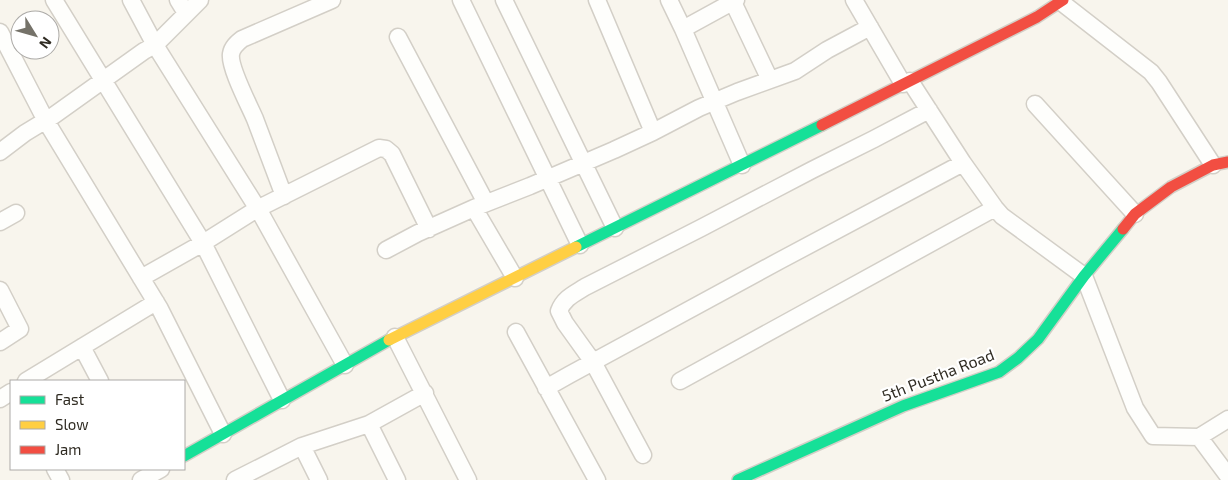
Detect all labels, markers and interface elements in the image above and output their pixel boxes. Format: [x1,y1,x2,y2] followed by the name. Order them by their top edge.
[10,10,60,60] north arrow
[36,34,56,52] text: N
[879,344,997,405] street label: 5th Pustha Road
[10,380,185,470] legend
[55,390,85,408] text: Fast
[55,415,89,433] text: Slow
[55,440,81,458] text: Jam

